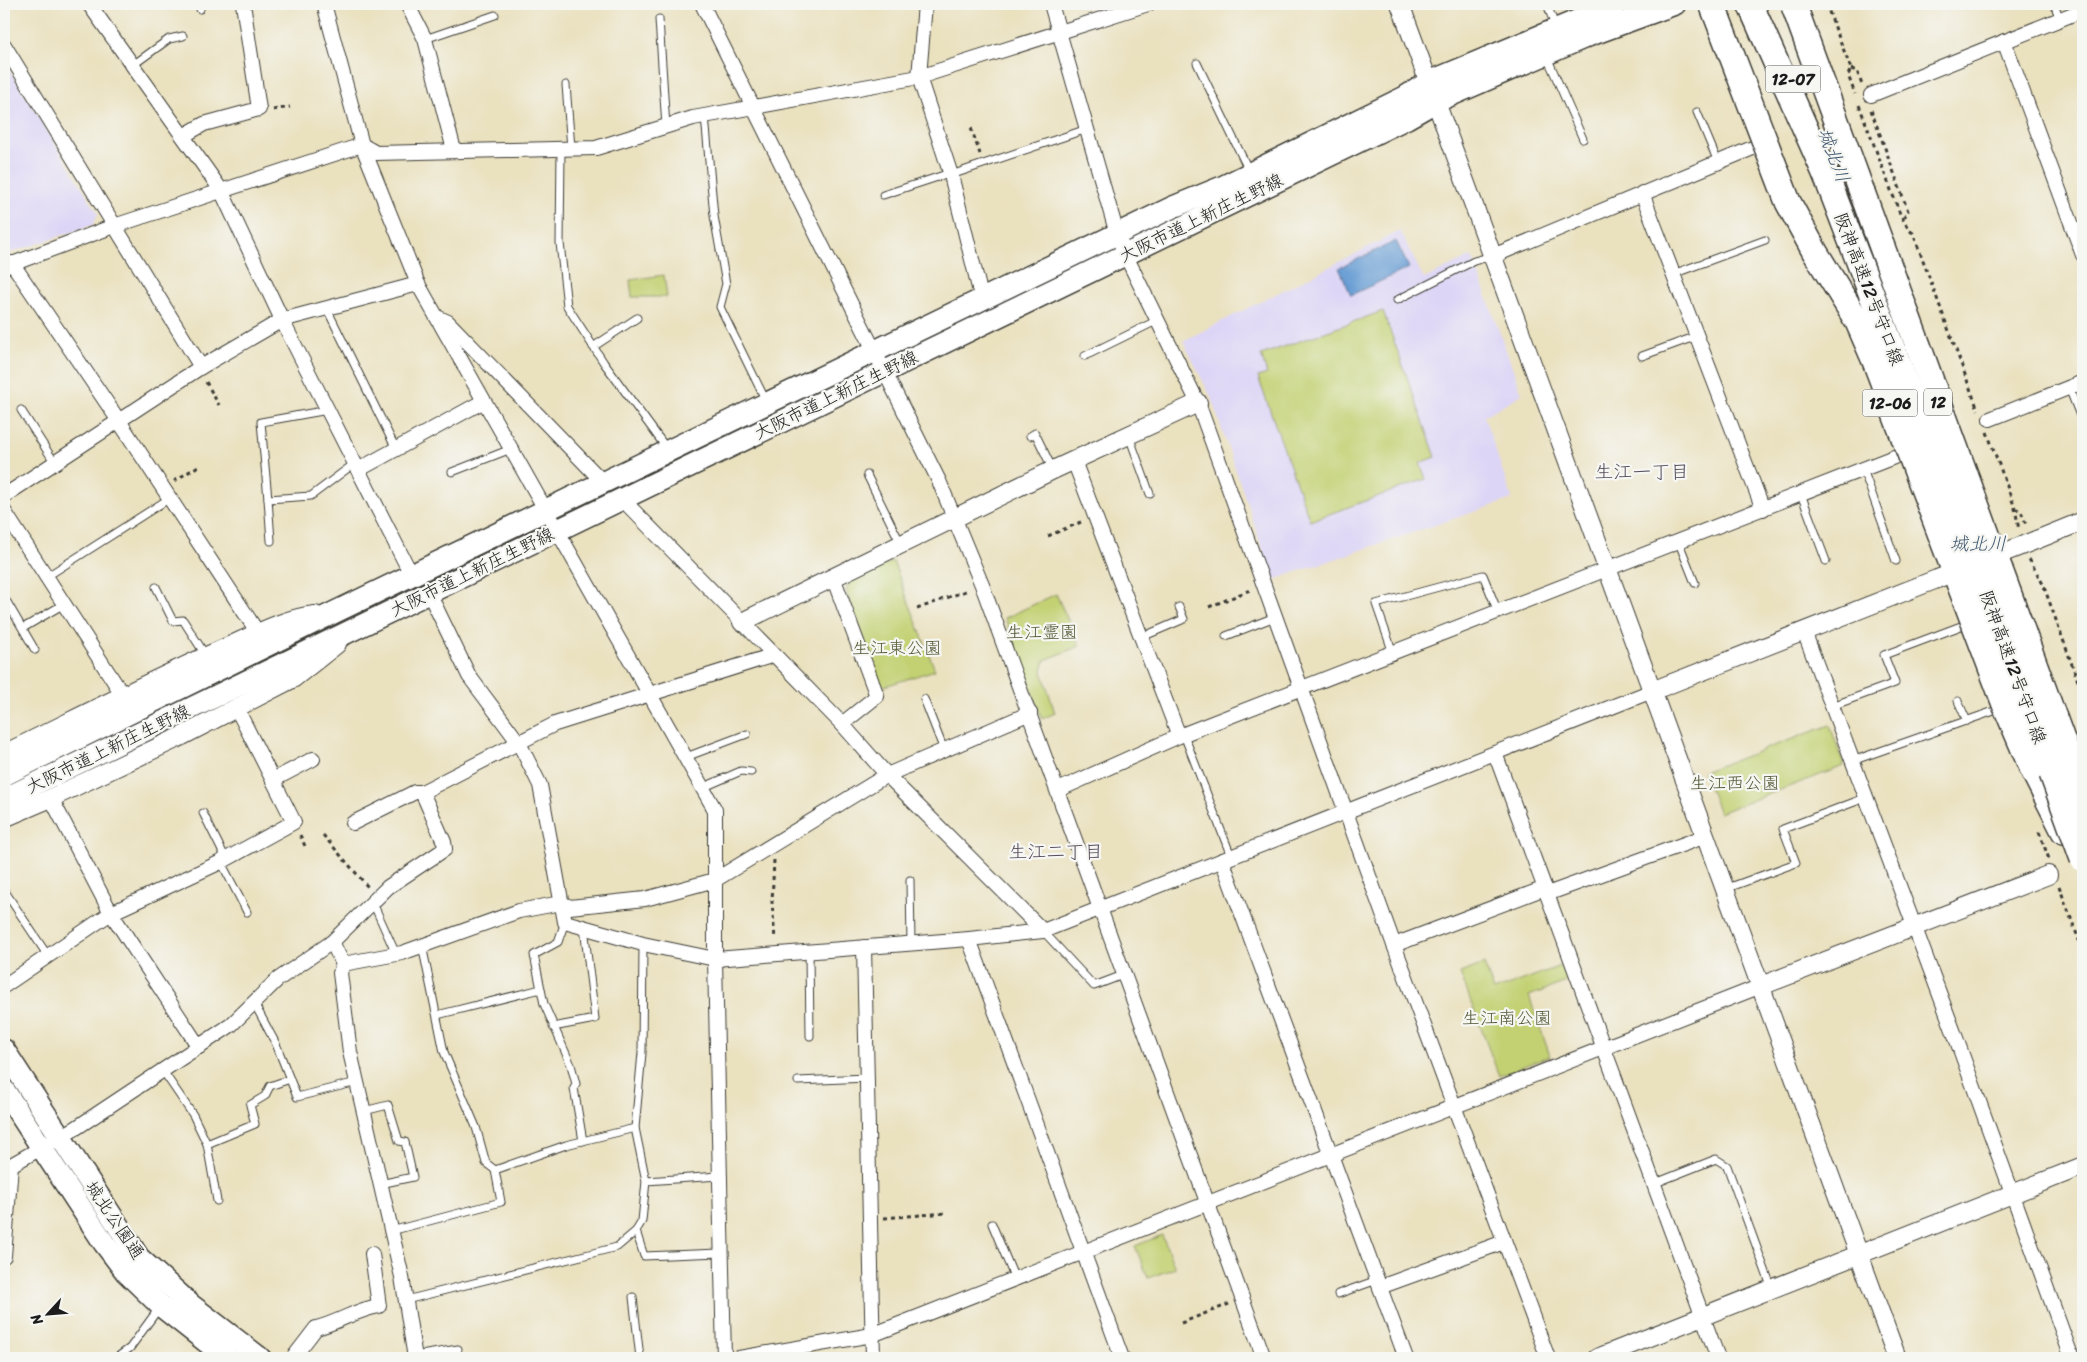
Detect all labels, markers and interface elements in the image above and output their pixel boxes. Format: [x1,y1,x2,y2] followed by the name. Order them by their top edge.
[1766,66,1820,92] road number: 12-07
[1808,122,1860,188] water label: 城北川
[1113,164,1289,272] street label: 大阪市道上新庄生野線
[1825,208,1913,370] street label: 阪神高速12号守口線
[748,341,924,449] street label: 大阪市道上新庄生野線
[1924,388,1952,416] road number: 12
[1862,389,1918,416] road number: 12-06
[1594,455,1690,488] district label: 生江一丁目
[384,518,560,626] street label: 大阪市道上新庄生野線
[1949,527,2007,560] water label: 城北川
[1970,585,2056,749] street label: 阪神高速12号守口線
[1006,616,1078,648] park label: 生江霊園
[852,632,942,664] park label: 生江東公園
[20,695,196,803] street label: 大阪市道上新庄生野線
[1690,767,1780,799] park label: 生江西公園
[1008,835,1104,868] district label: 生江二丁目
[1462,1002,1552,1034] park label: 生江南公園
[77,1174,153,1266] street label: 城北公園通
[22,1290,72,1340] north arrow
[23,1309,51,1330] text: N

